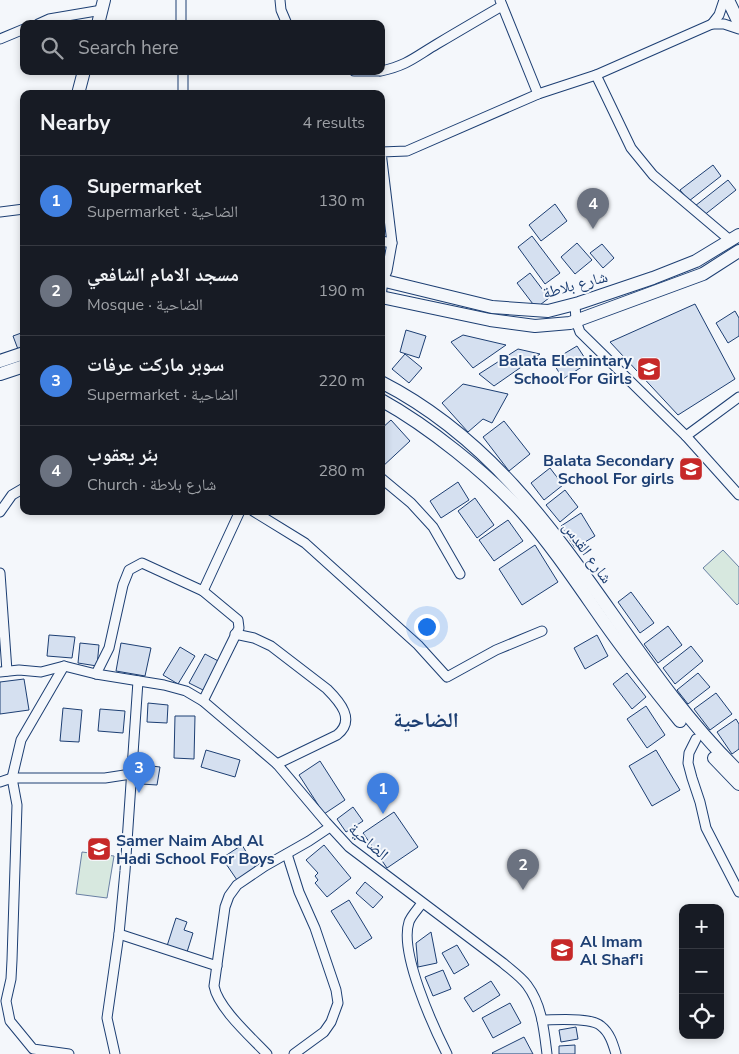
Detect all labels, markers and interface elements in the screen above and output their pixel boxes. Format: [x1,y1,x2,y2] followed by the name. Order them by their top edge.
[20,20,385,75] search box
[38,34,66,62] icon: search
[78,35,179,61] text: Search here
[40,109,110,137] text: Nearby
[303,112,365,134] text: 4 results
[87,174,201,200] text: Supermarket
[577,188,609,229] pin: 4
[51,190,61,212] text: 1
[318,190,365,212] text: 130 m
[87,201,238,223] text: Supermarket · الضاحية
[87,262,239,288] text: مسجد الامام الشافعي
[540,266,610,304] street label: شارع بلاطة
[51,280,61,302] text: 2
[318,280,365,302] text: 190 m
[87,294,203,316] text: Mosque · الضاحية
[498,350,633,390] place label: Balata Elemintary School For Girls
[87,352,224,378] text: سوبر ماركت عرفات
[636,356,662,382] school or university icon: Balata Elemintary School For Girls
[51,370,61,392] text: 3
[318,370,365,392] text: 220 m
[87,384,238,406] text: Supermarket · الضاحية
[87,442,158,468] text: بئر يعقوب
[543,450,675,490] place label: Balata Secondary School For girls
[678,456,704,482] school or university icon: Balata Secondary School For girls
[51,460,61,482] text: 4
[318,460,365,482] text: 280 m
[87,474,216,496] text: Church · شارع بلاطة
[557,517,617,588] street label: شارع القدس
[414,614,440,640] your location
[393,706,459,734] district label: الضاحية
[123,752,155,793] pin: 3
[367,773,399,814] pin: 1
[343,818,393,865] street label: الضاحية
[116,830,275,870] place label: Samer Naim Abd Al Hadi School For Boys
[86,836,112,862] school or university icon: Samer Naim Abd Al Hadi School For Boys
[507,849,539,890] pin: 2
[679,904,724,1039] map controls
[679,904,724,949] button: +
[580,931,643,971] place label: Al Imam Al Shaf'i
[549,937,575,963] school or university icon: Al Imam Al Shaf'i
[679,949,724,994] button: −
[679,994,724,1039] button: locate

